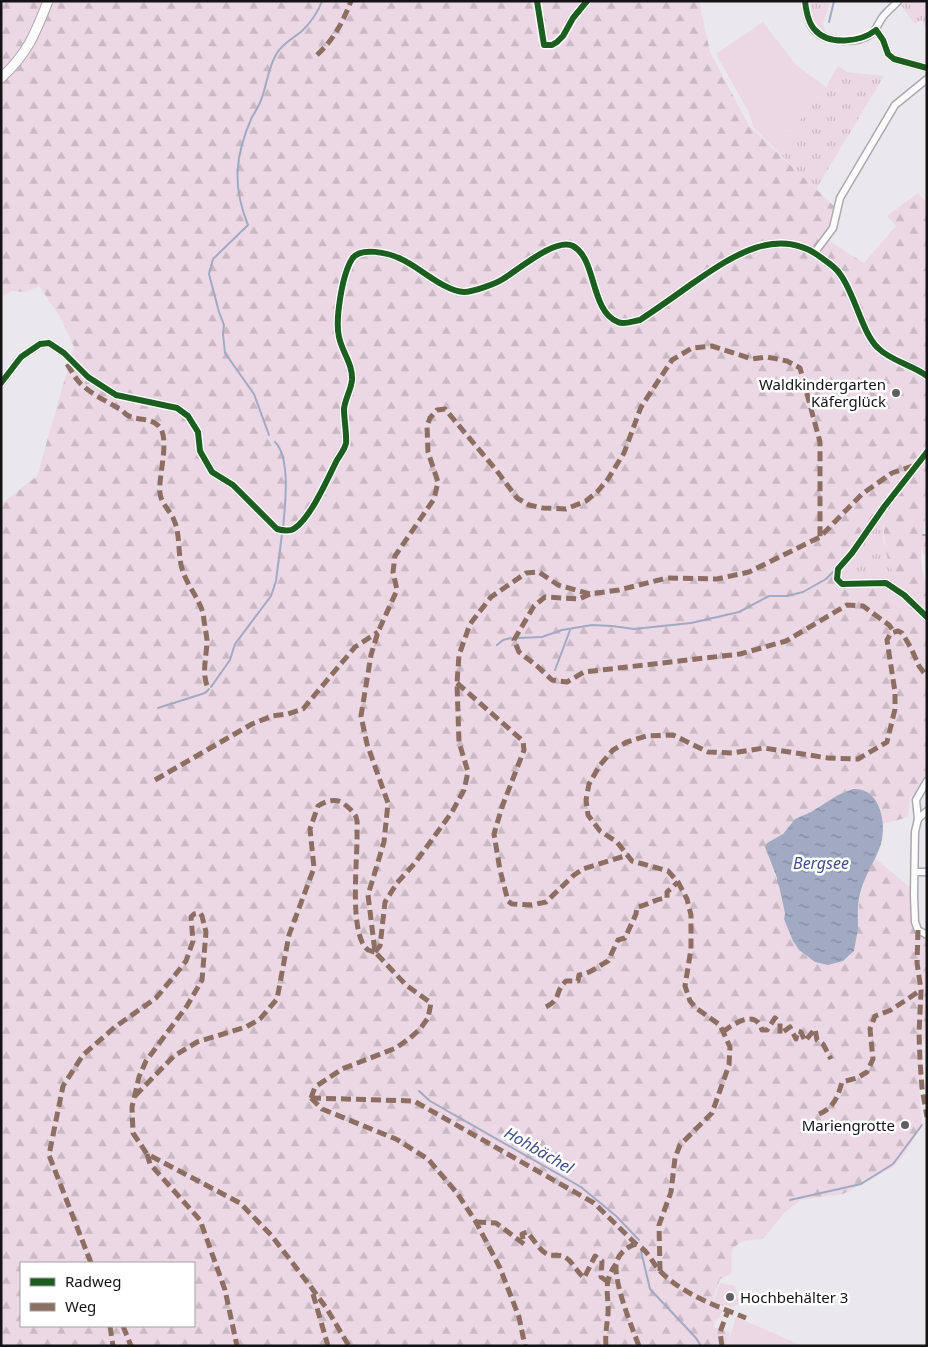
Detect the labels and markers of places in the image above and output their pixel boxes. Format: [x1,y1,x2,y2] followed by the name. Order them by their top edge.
[759,374,886,411] place label: Waldkindergarten Käferglück
[890,387,902,399] marker: Waldkindergarten Käferglück
[802,1115,895,1135] place label: Mariengrotte
[899,1119,911,1131] marker: Mariengrotte
[740,1287,848,1307] place label: Hochbehälter 3
[724,1291,736,1303] marker: Hochbehälter 3

